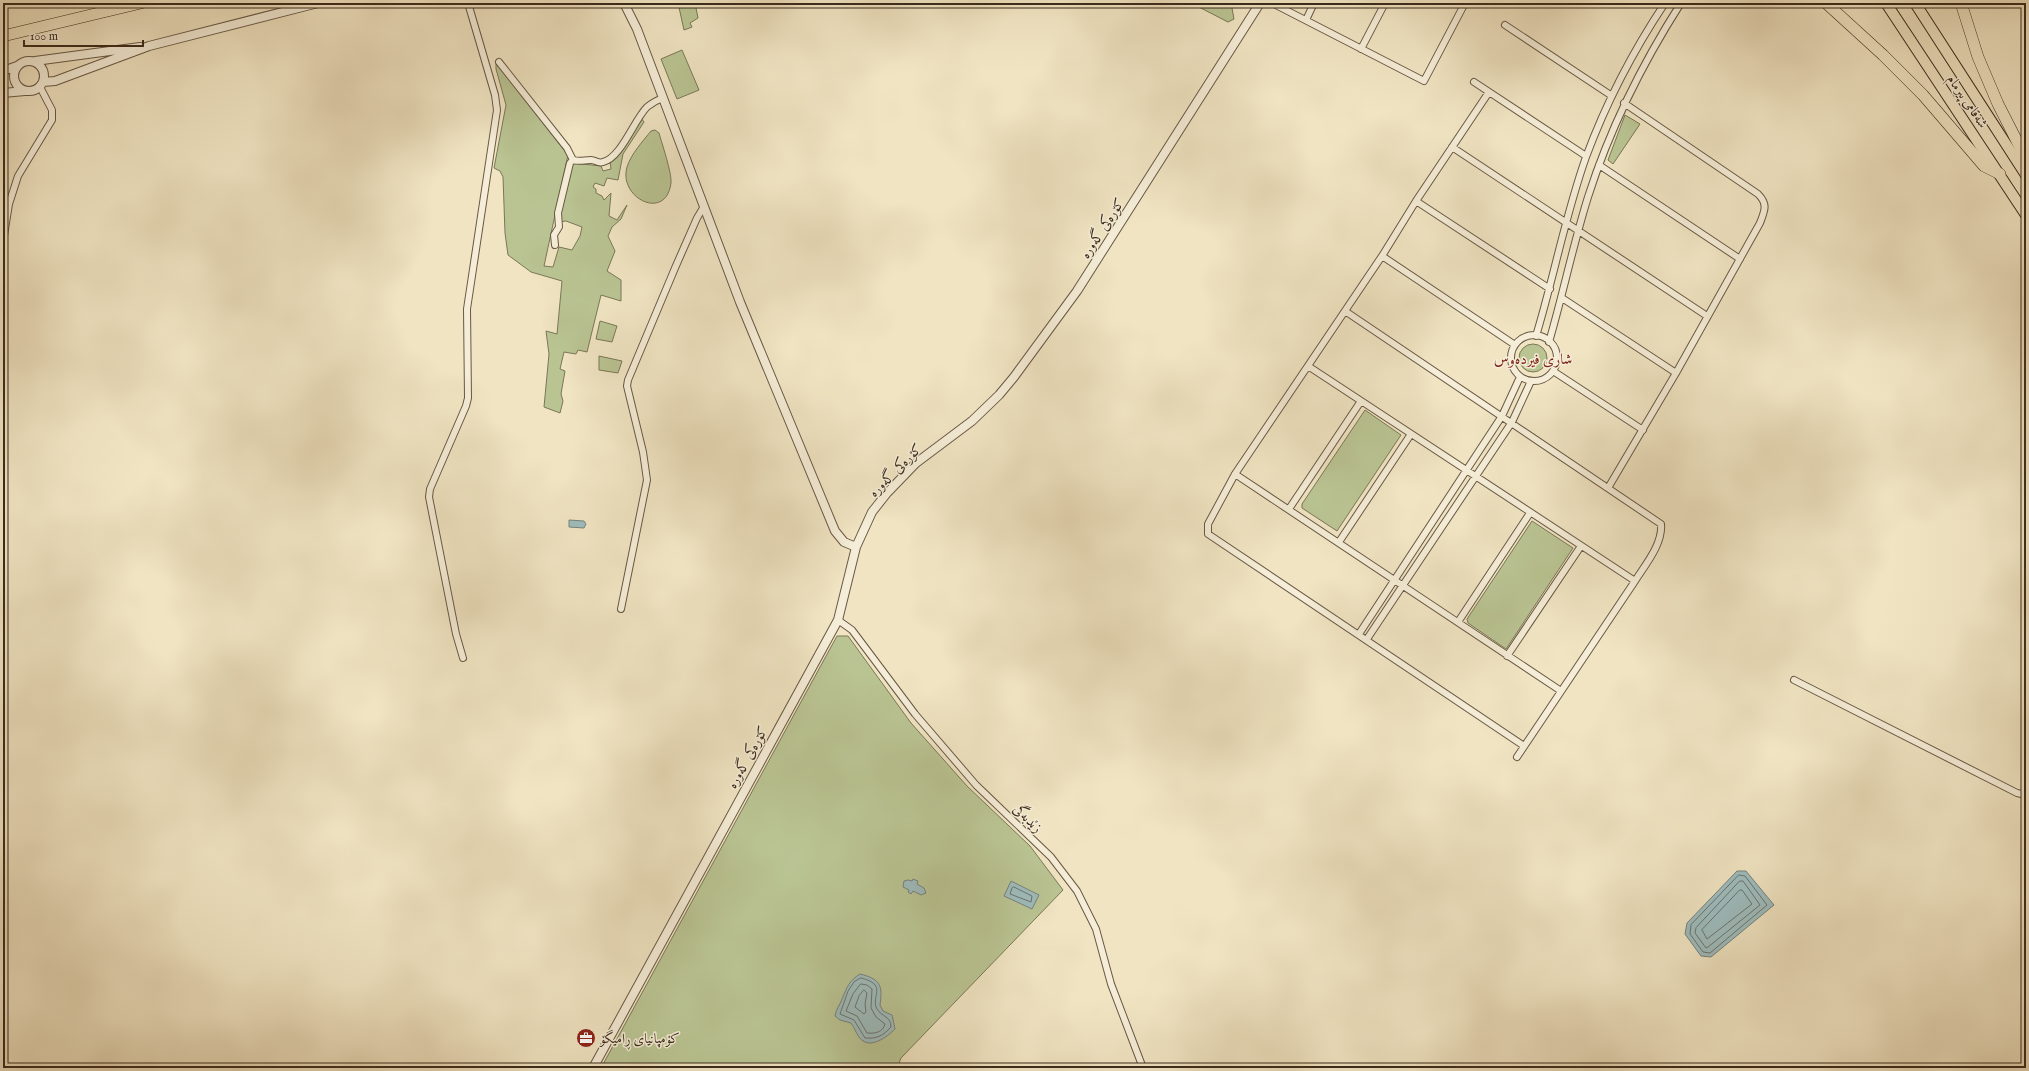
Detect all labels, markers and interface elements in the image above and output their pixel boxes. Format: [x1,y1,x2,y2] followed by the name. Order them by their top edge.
[24,22,143,48] scale bar
[30,29,58,44] text: 100 m
[1940,71,1992,134] street label: شەقامی پیرمام
[1075,194,1129,262] street label: کۆرەکی گەورە
[1494,350,1572,369] district label: شاری فیردەوس
[864,439,926,501] street label: کۆرەکی گەورە
[722,722,772,792] street label: کۆرەکی گەورە
[1009,799,1047,837] street label: زێدبەگی
[575,1027,597,1049] office icon: کۆمپانیای ڕامیگۆ
[598,1029,680,1050] place label: کۆمپانیای ڕامیگۆ

